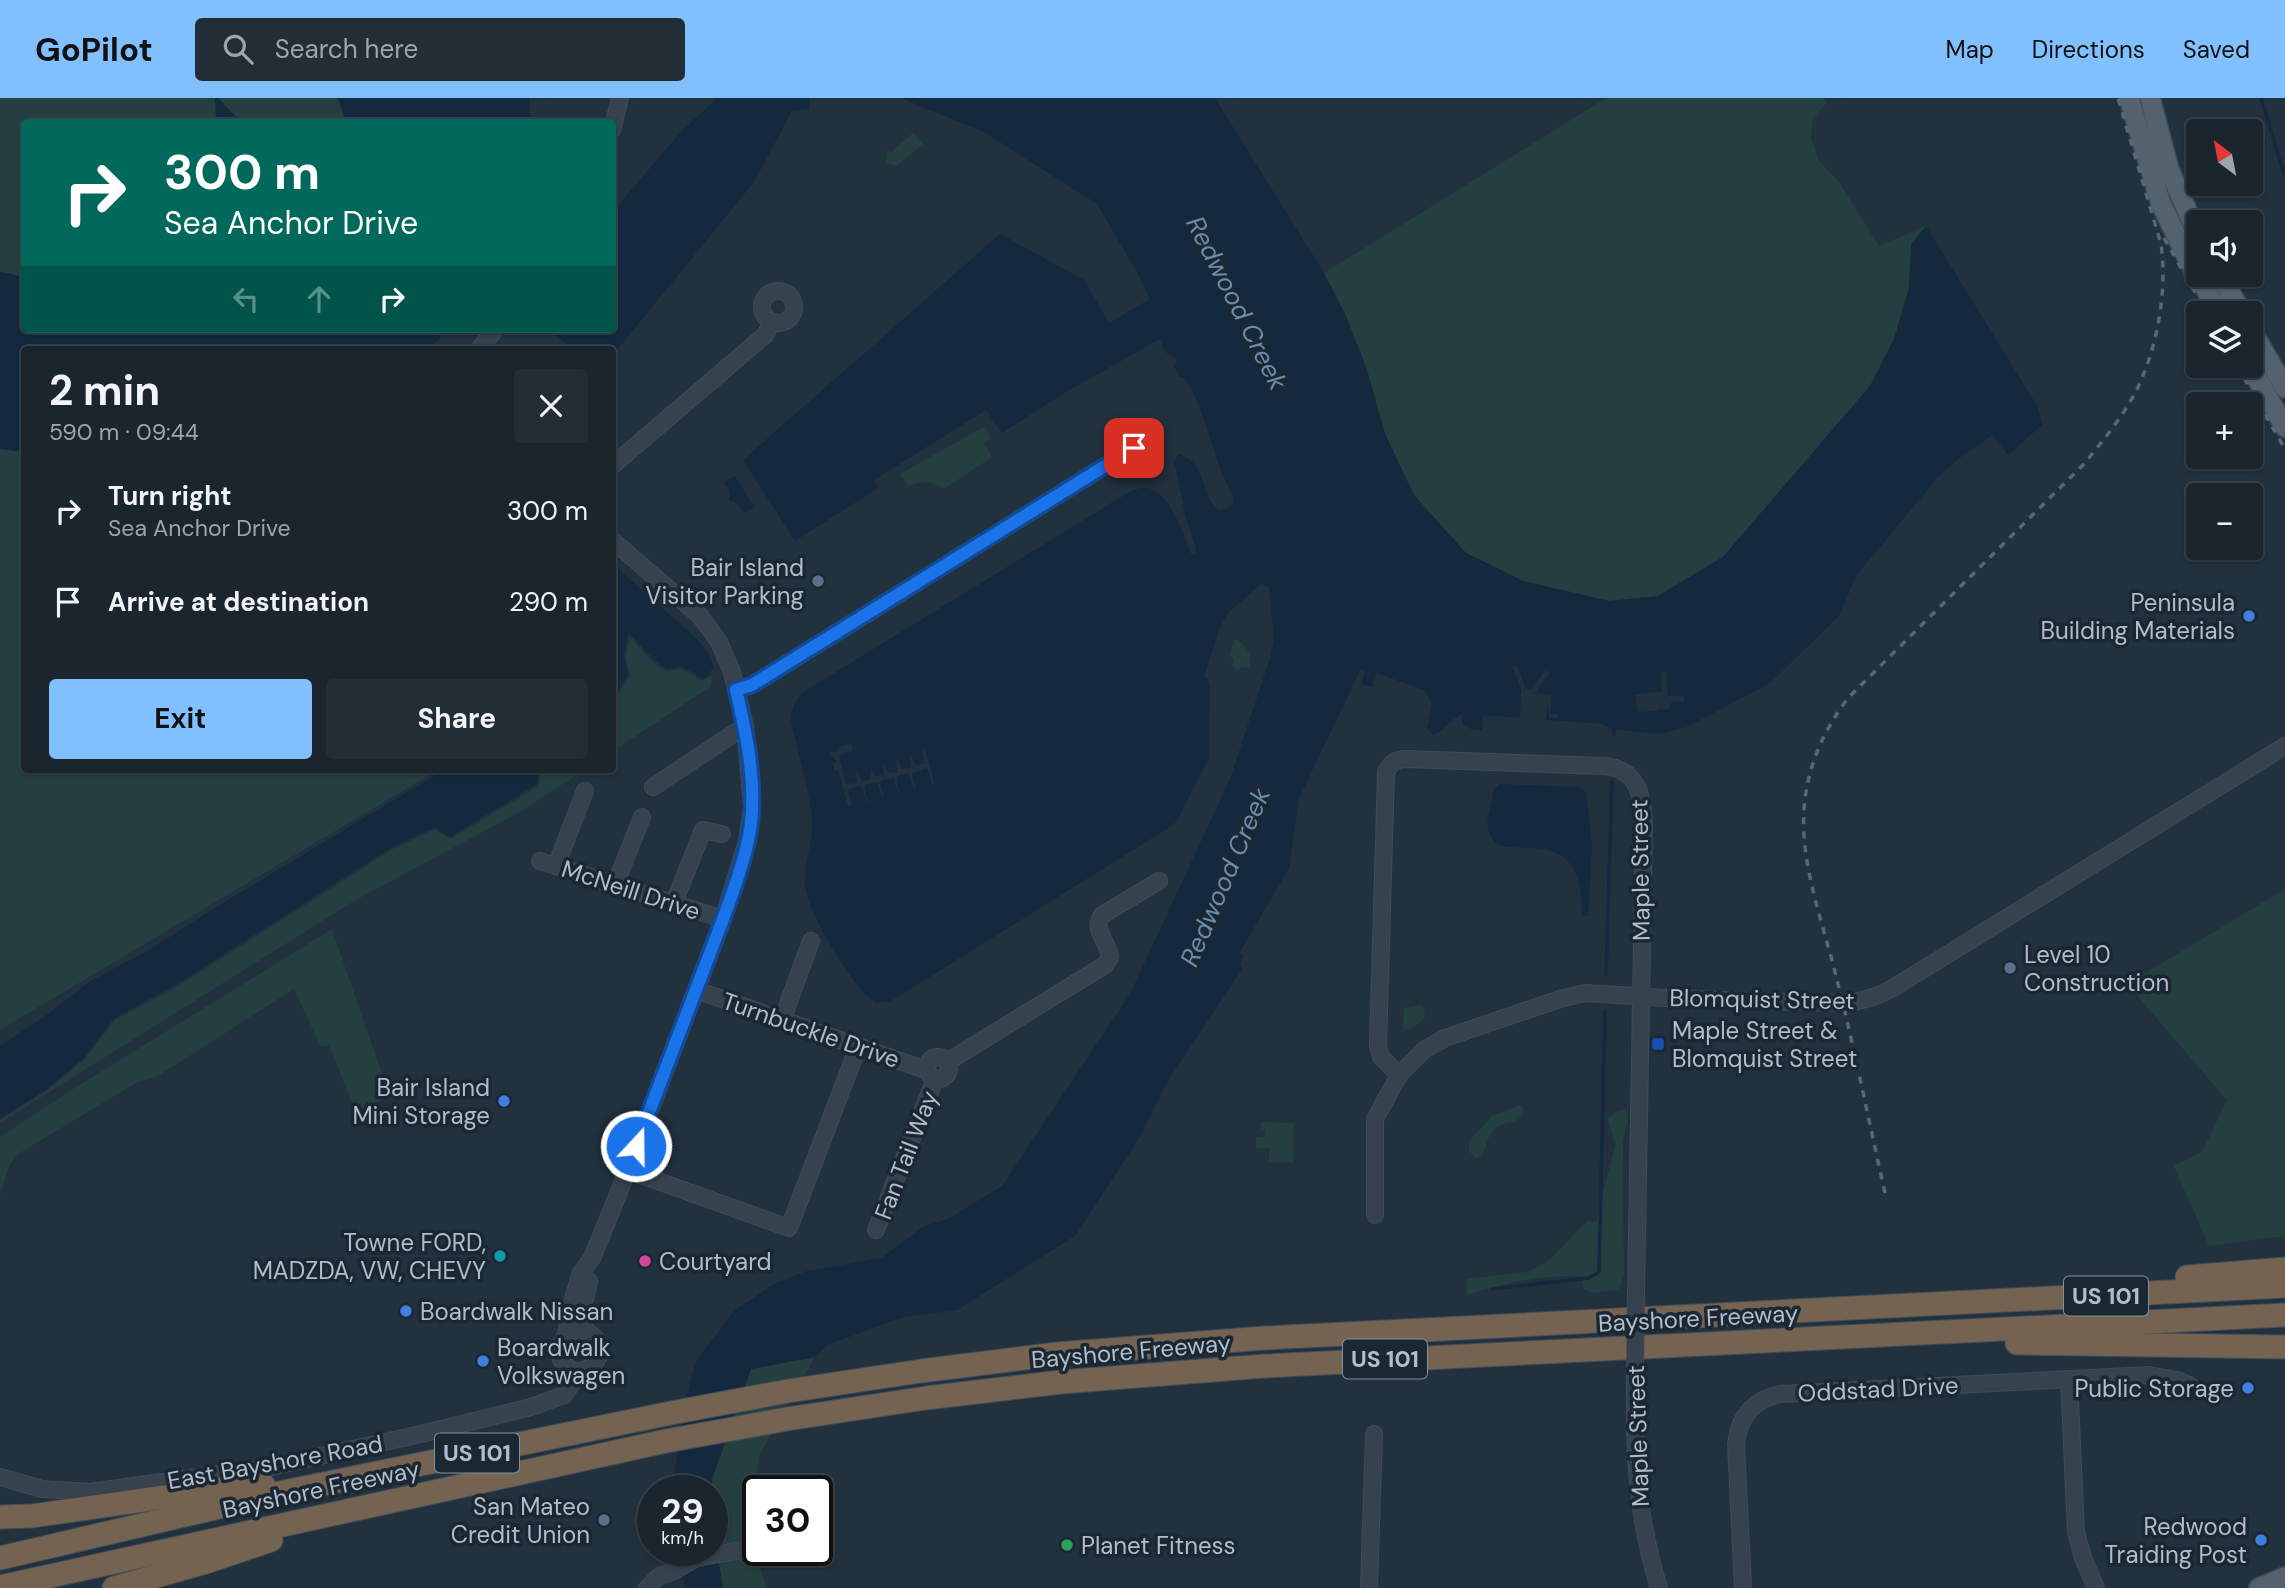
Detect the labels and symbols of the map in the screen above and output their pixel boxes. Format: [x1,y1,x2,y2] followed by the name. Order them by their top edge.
[2186,119,2263,196] north arrow
[1178,210,1296,396] water label: Redwood Creek
[1104,418,1164,478] pin
[645,552,804,611] place label: Bair Island Visitor Parking
[810,573,826,589] marker: Bair Island Visitor Parking
[2041,587,2235,646] place label: Peninsula Building Materials
[2241,608,2257,624] marker: Peninsula Building Materials
[1172,782,1278,972] water label: Redwood Creek
[1623,799,1657,941] street label: Maple Street
[558,853,704,927] street label: McNeill Drive
[2024,939,2169,998] place label: Level 10 Construction
[2002,960,2018,976] marker: Level 10 Construction
[1669,982,1855,1016] street label: Blomquist Street
[718,985,904,1075] street label: Turnbuckle Drive
[1672,1015,1857,1074] place label: Maple Street & Blomquist Street
[1650,1036,1666,1052] marker: Maple Street & Blomquist Street
[352,1072,490,1131] place label: Bair Island Mini Storage
[867,1086,945,1224] street label: Fan Tail Way
[496,1093,512,1109] marker: Bair Island Mini Storage
[599,1109,673,1183] position arrow
[253,1227,486,1286] place label: Towne FORD, MADZDA, VW, CHEVY
[659,1246,772,1277] place label: Courtyard
[492,1248,508,1264] marker: Towne FORD, MADZDA, VW, CHEVY
[637,1253,653,1269] marker: Courtyard
[2064,1276,2148,1316] road number: US 101
[420,1296,613,1327] place label: Boardwalk Nissan
[1597,1297,1799,1339] street label: Bayshore Freeway
[398,1303,414,1319] marker: Boardwalk Nissan
[1030,1327,1232,1375] street label: Bayshore Freeway
[497,1332,625,1391] place label: Boardwalk Volkswagen
[1343,1340,1427,1378] road number: US 101
[475,1353,491,1369] marker: Boardwalk Volkswagen
[1620,1365,1656,1507] street label: Maple Street
[1797,1369,1959,1409] street label: Oddstad Drive
[2074,1373,2234,1404] place label: Public Storage
[2240,1380,2256,1396] marker: Public Storage
[165,1428,385,1496] street label: East Bayshore Road
[435,1434,519,1472] road number: US 101
[220,1453,422,1525] street label: Bayshore Freeway
[742,1475,833,1566] speed limit sign: 30
[451,1491,590,1550] place label: San Mateo Credit Union
[2104,1511,2247,1570] place label: Redwood Traiding Post
[596,1512,612,1528] marker: San Mateo Credit Union
[1081,1530,1236,1561] place label: Planet Fitness
[2253,1532,2269,1548] marker: Redwood Traiding Post
[1059,1537,1075,1553] marker: Planet Fitness

